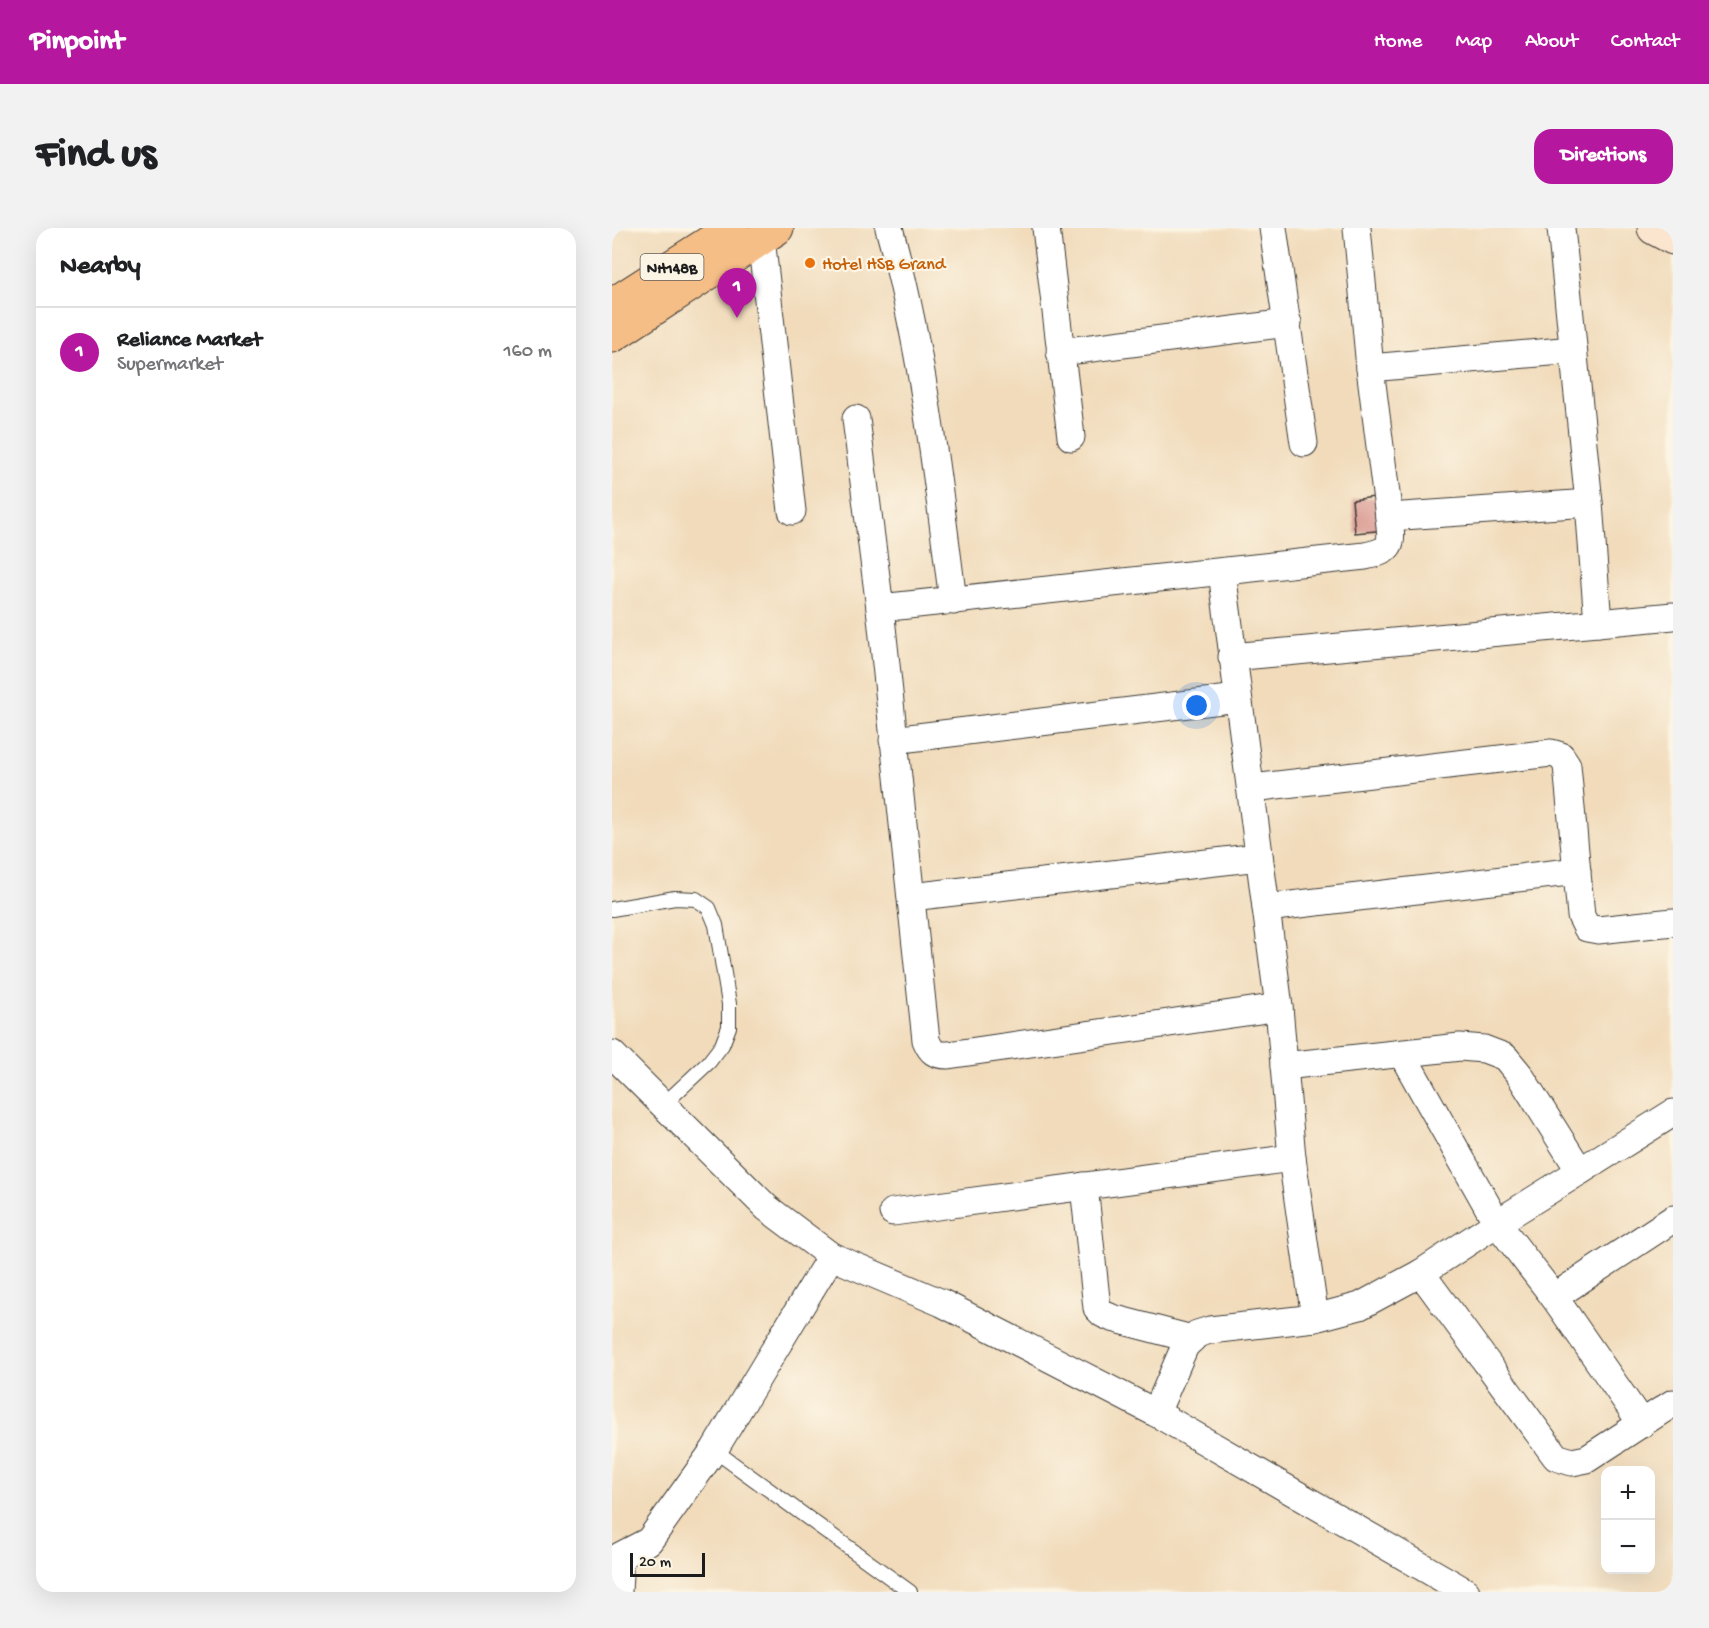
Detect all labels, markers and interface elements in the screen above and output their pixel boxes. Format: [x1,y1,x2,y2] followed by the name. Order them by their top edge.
[30,26,124,59] text: Pinpoint
[1374,30,1422,55] text: Home
[1455,30,1492,55] text: Map
[1525,30,1578,55] text: About
[1611,30,1679,55] text: Contact
[1534,129,1673,184] button: Directions
[36,132,156,181] text: Find us
[60,252,141,283] text: Nearby
[640,254,704,280] road number: NH148B
[822,255,947,276] place label: Hotel HSB Grand
[803,256,817,270] marker: Hotel HSB Grand
[718,268,756,318] pin: 1
[117,328,262,354] text: Reliance Market
[75,341,84,364] text: 1
[503,341,552,364] text: 160 m
[117,354,223,377] text: Supermarket
[1182,691,1211,720] your location
[1601,1466,1655,1574] map controls
[1601,1466,1655,1520] button: +
[1601,1520,1655,1574] button: −
[630,1550,705,1578] scale bar
[639,1554,671,1573] text: 20 m

